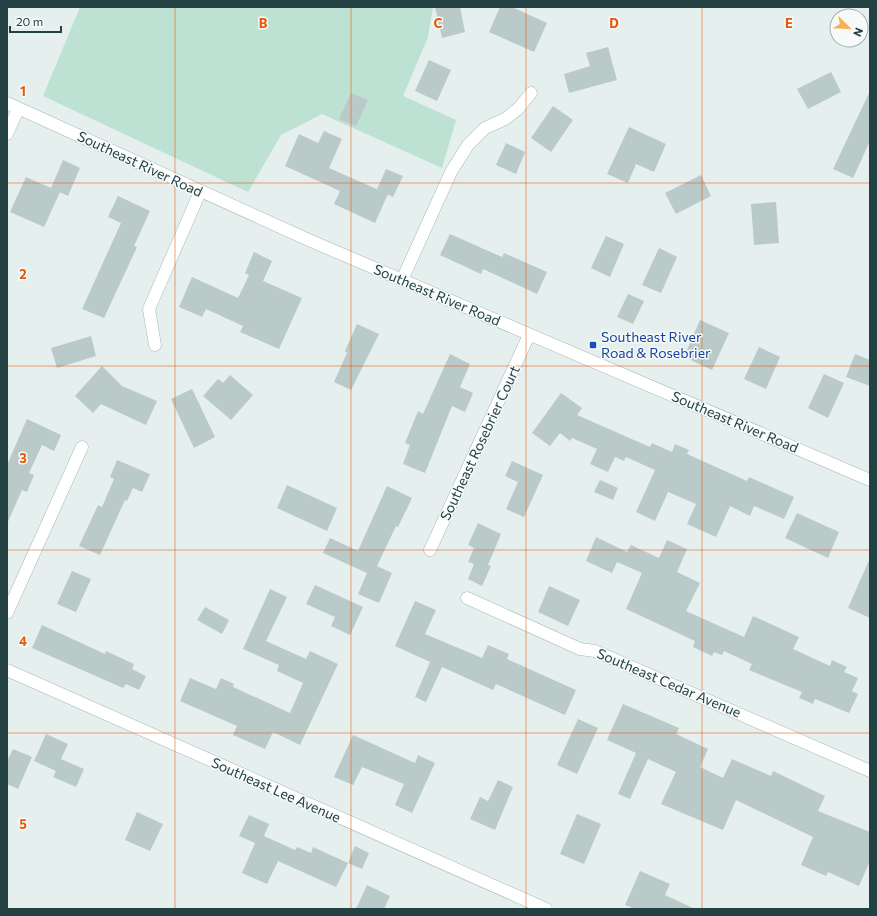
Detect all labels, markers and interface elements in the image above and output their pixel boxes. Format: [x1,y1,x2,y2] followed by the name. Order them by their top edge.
[10,8,61,34] scale bar
[829,8,869,48] north arrow
[16,14,43,28] text: 20 m
[259,15,268,31] text: B
[434,15,443,31] text: C
[609,15,619,31] text: D
[785,15,793,31] text: E
[851,26,866,39] text: N
[20,83,26,99] text: 1
[75,127,205,200] street label: Southeast River Road
[371,260,503,329] street label: Southeast River Road
[19,266,27,282] text: 2
[601,328,711,361] place label: Southeast River Road & Rosebrier
[588,340,598,350] marker: Southeast River Road & Rosebrier
[436,362,523,523] street label: Southeast Rosebrier Court
[669,387,801,456] street label: Southeast River Road
[19,450,27,466] text: 3
[19,633,27,649] text: 4
[595,644,744,721] street label: Southeast Cedar Avenue
[209,753,344,826] street label: Southeast Lee Avenue
[19,816,27,832] text: 5

